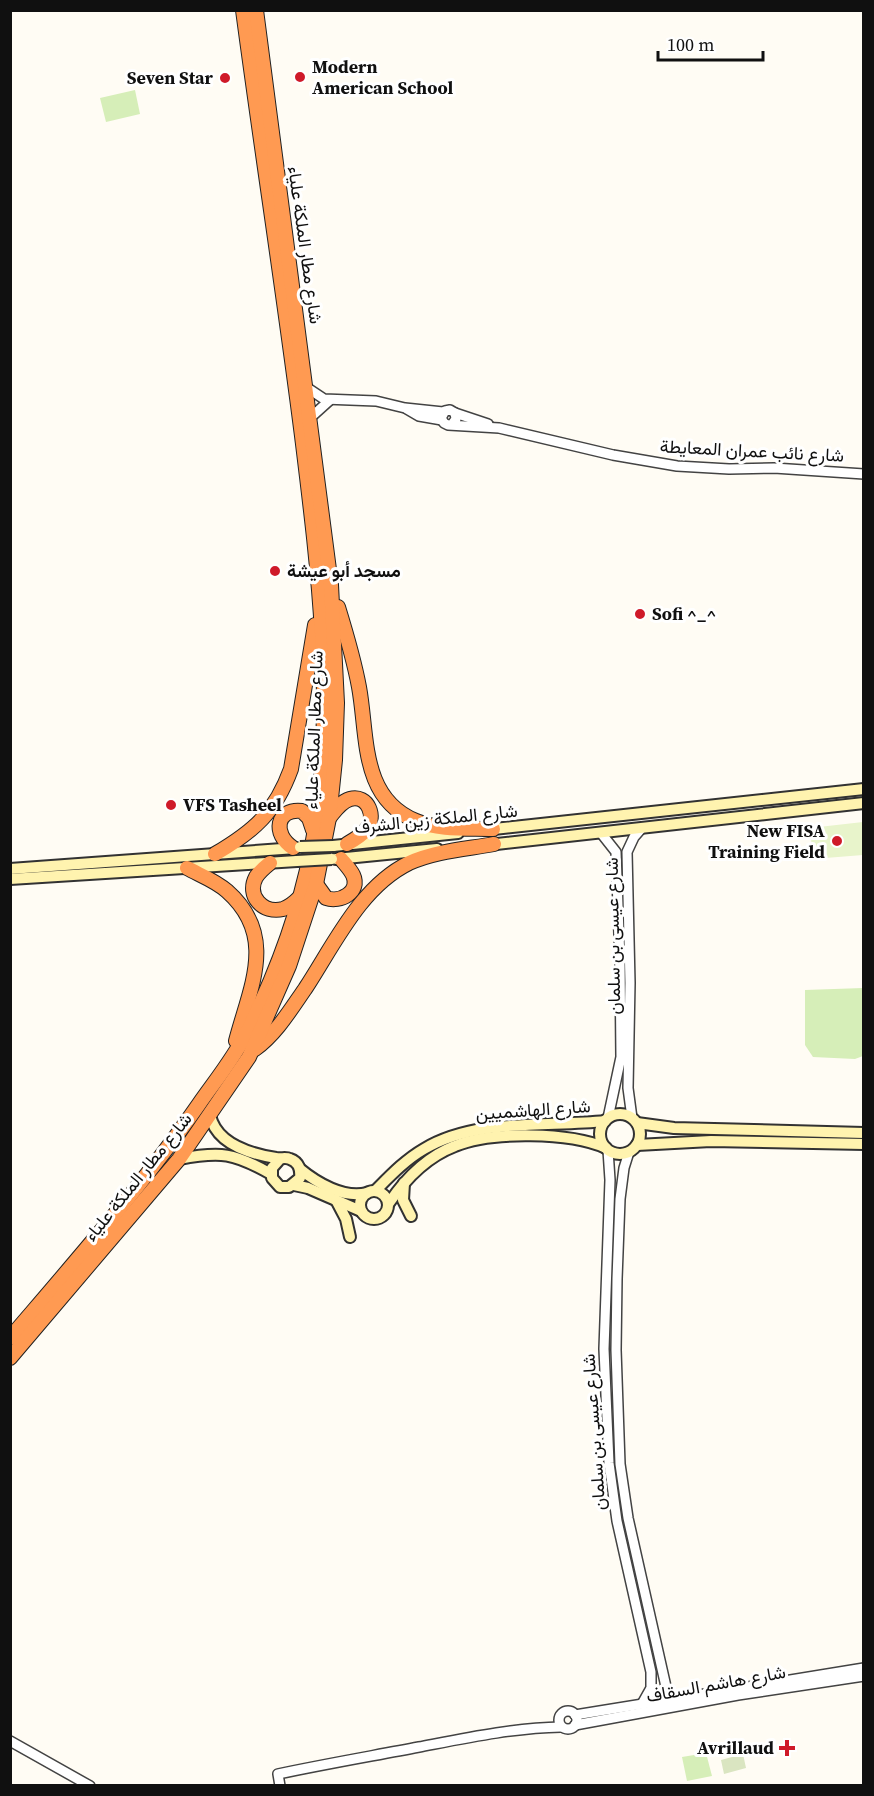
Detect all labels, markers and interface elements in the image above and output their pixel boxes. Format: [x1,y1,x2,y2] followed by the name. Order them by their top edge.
[658,24,763,62] scale bar
[667,32,714,57] text: 100 m
[312,54,454,100] place label: Modern American School
[127,65,214,90] place label: Seven Star
[293,70,307,84] marker: Modern American School
[218,71,232,85] marker: Seven Star
[282,164,329,325] street label: شارع مطار الملكة علياء
[659,433,845,468] street label: شارع نائب عمران المعايطة
[287,558,401,583] place label: مسجد أبو عيشة
[268,564,282,578] marker: مسجد أبو عيشة
[652,601,716,626] place label: Sofi ^_^
[633,607,647,621] marker: Sofi ^_^
[298,650,329,810] street label: شارع مطار الملكة علياء
[183,792,282,817] place label: VFS Tasheel
[164,798,178,812] marker: VFS Tasheel
[353,798,519,840] street label: شارع الملكة زين الشرف
[708,818,825,864] place label: New FISA Training Field
[830,834,844,848] marker: New FISA Training Field
[599,857,626,1015] street label: شارع عيسى بن سلمان
[475,1093,591,1126] street label: شارع الهاشميين
[78,1107,197,1246] street label: شارع مطار الملكة علياء
[576,1353,611,1511] street label: شارع عيسى بن سلمان
[644,1659,788,1708] street label: شارع هاشم السقاف
[697,1735,774,1760] place label: Avrillaud
[778,1739,796,1757] marker: Avrillaud

